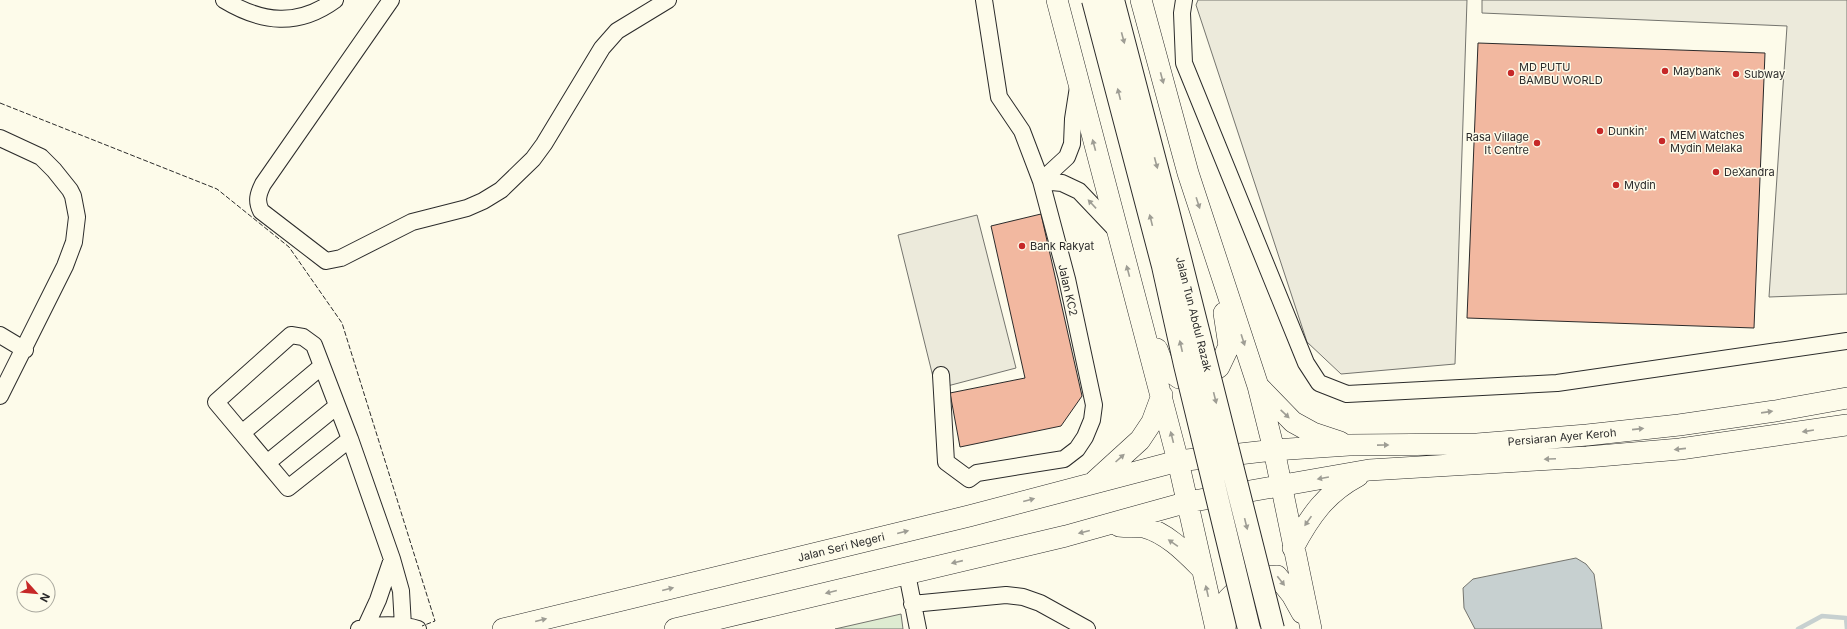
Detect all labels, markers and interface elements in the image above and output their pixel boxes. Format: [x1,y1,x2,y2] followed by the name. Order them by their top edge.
[1120,31,1126,44] one-way arrow
[1519,60,1603,87] place label: MD PUTU BAMBU WORLD
[1673,64,1721,78] place label: Maybank
[1660,66,1670,76] marker: Maybank
[1744,67,1785,81] place label: Subway
[1506,68,1516,78] marker: MD PUTU BAMBU WORLD
[1731,69,1741,79] marker: Subway
[1159,72,1165,84] one-way arrow
[1115,87,1121,100] one-way arrow
[1608,124,1647,138] place label: Dunkin'
[1595,126,1605,136] marker: Dunkin'
[1670,128,1745,155] place label: MEM Watches Mydin Melaka
[1466,130,1529,157] place label: Rasa Village It Centre
[1657,136,1667,146] marker: MEM Watches Mydin Melaka
[1532,138,1542,148] marker: Rasa Village It Centre
[1091,139,1097,151] one-way arrow
[1153,158,1159,170] one-way arrow
[1724,165,1775,179] place label: DeXandra
[1711,167,1721,177] marker: DeXandra
[1624,178,1656,192] place label: Mydin
[1611,180,1621,190] marker: Mydin
[1195,197,1201,209] one-way arrow
[1087,199,1097,209] one-way arrow
[1148,213,1154,225] one-way arrow
[1030,239,1095,253] place label: Bank Rakyat
[1017,241,1027,251] marker: Bank Rakyat
[1173,255,1215,373] street label: Jalan Tun Abdul Razak
[1055,263,1081,317] street label: Jalan KC2
[1125,264,1131,277] one-way arrow
[1240,334,1246,346] one-way arrow
[1178,340,1184,352] one-way arrow
[1212,392,1218,404] one-way arrow
[1761,409,1773,415] one-way arrow
[1280,410,1290,419] one-way arrow
[1507,425,1617,449] street label: Persiaran Ayer Keroh
[1632,426,1644,433] one-way arrow
[1802,428,1815,434] one-way arrow
[1169,431,1175,443] one-way arrow
[1377,442,1390,448] one-way arrow
[1674,446,1686,452] one-way arrow
[1115,453,1126,462] one-way arrow
[1544,456,1556,463] one-way arrow
[1317,475,1329,481] one-way arrow
[1023,497,1035,503] one-way arrow
[1304,516,1312,526] one-way arrow
[1244,518,1250,530] one-way arrow
[796,529,886,565] street label: Jalan Seri Negeri
[897,529,909,535] one-way arrow
[1078,529,1090,535] one-way arrow
[1168,539,1178,547] one-way arrow
[951,559,963,565] one-way arrow
[16,573,56,613] north arrow
[1277,576,1285,587] one-way arrow
[1203,585,1209,597] one-way arrow
[661,586,674,592] one-way arrow
[825,589,837,595] one-way arrow
[37,591,53,604] text: N
[535,616,547,622] one-way arrow

